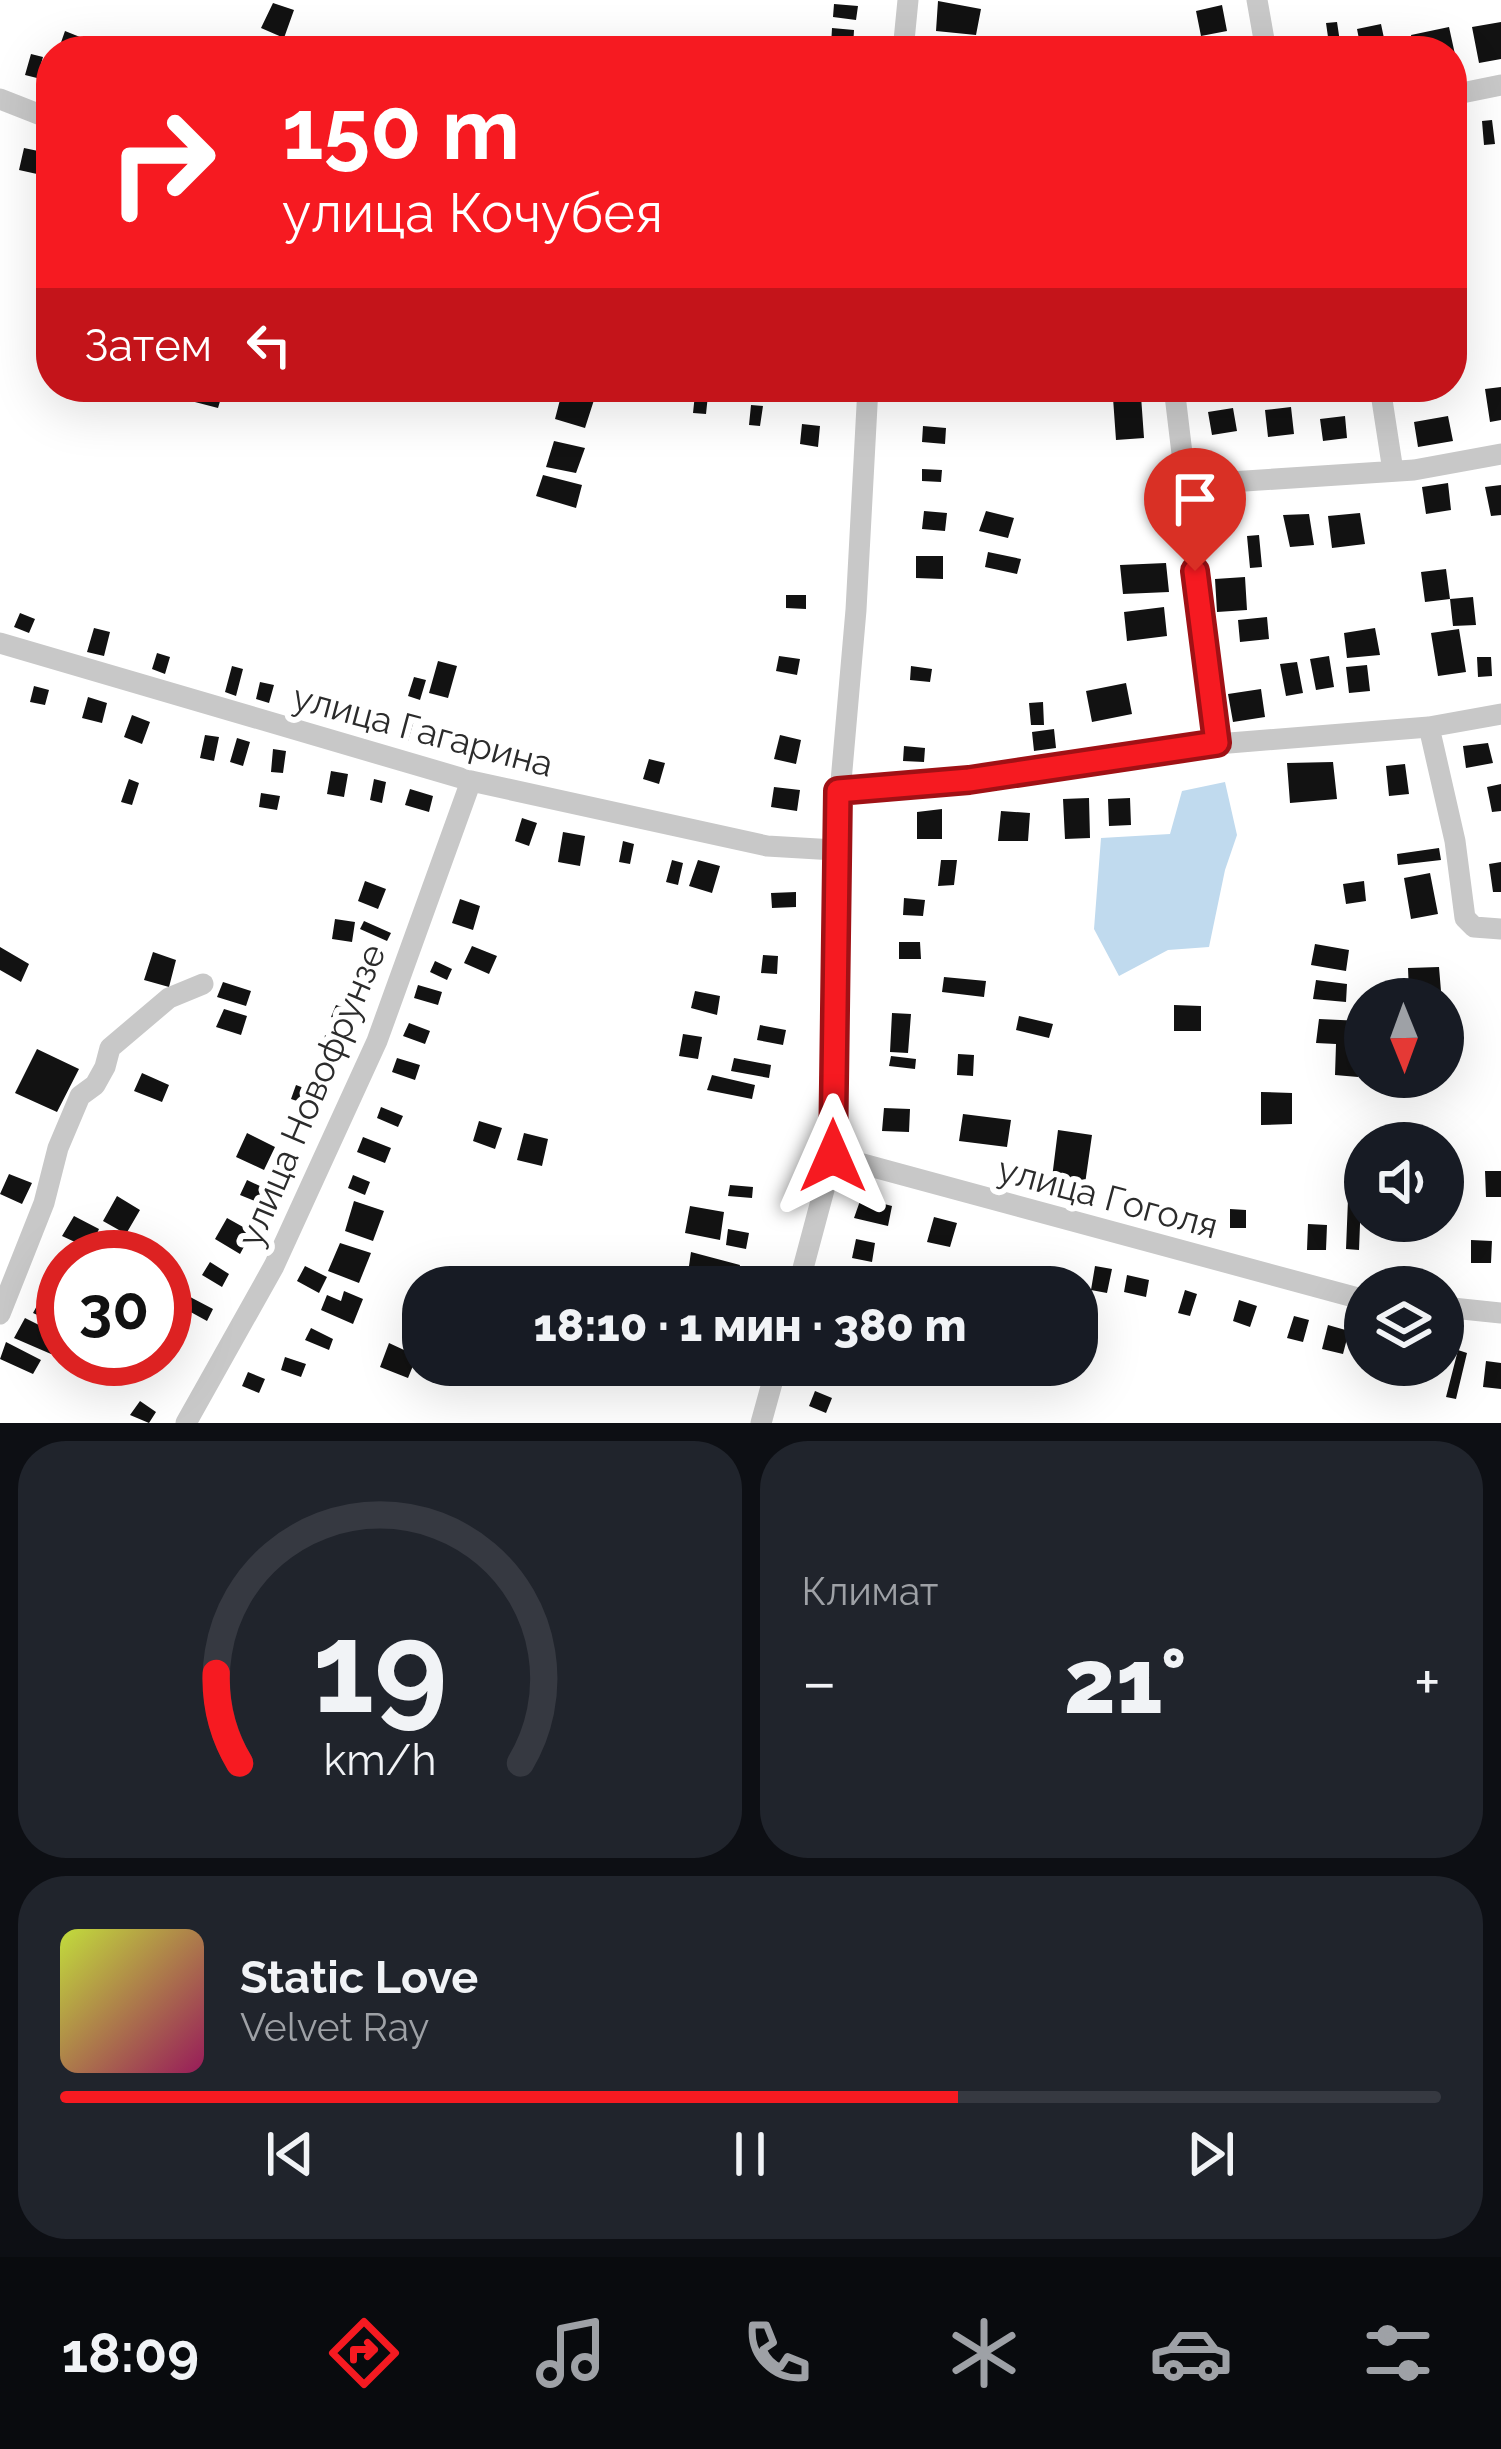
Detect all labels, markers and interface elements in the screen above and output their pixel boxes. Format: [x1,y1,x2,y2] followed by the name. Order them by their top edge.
[282,80,520,179] text: 150 m
[84,84,240,240] icon: right
[282,181,663,245] text: улица Кочубея
[236,312,302,378] icon: left
[84,319,212,372] text: Затем
[1144,448,1246,571] pin
[1162,466,1228,532] icon: arrive
[288,675,558,785] street label: улица Гагарина
[228,938,394,1252] street label: улица Новофрунзе
[1344,978,1464,1098] north arrow
[1344,978,1464,1386] map controls
[770,1093,896,1219] position arrow
[1344,1122,1464,1242] button: sound
[993,1147,1223,1247] street label: улица Гоголя
[36,1230,192,1386] speed limit sign: 30
[1344,1266,1464,1386] button: layers
[534,1299,967,1352] text: 18:10 · 1 мин · 380 m
[802,1568,938,1614] text: Климат
[312,1595,447,1741] text: 19
[1064,1628,1187,1734] text: 21°
[802,1643,837,1720] text: −
[1414,1643,1441,1720] text: +
[323,1734,436,1784] text: km/h
[240,1951,478,2004] text: Static Love
[240,2004,429,2050] text: Velvet Ray
[257,2121,323,2187] icon: previous
[717,2121,783,2187] icon: pause
[1178,2121,1244,2187] icon: next
[322,2311,406,2395] icon: directions
[529,2311,613,2395] icon: music
[735,2311,819,2395] icon: phone
[942,2311,1026,2395] icon: climate
[1149,2311,1233,2395] icon: car
[1356,2311,1440,2395] icon: filters
[61,2321,199,2385] text: 18:09

